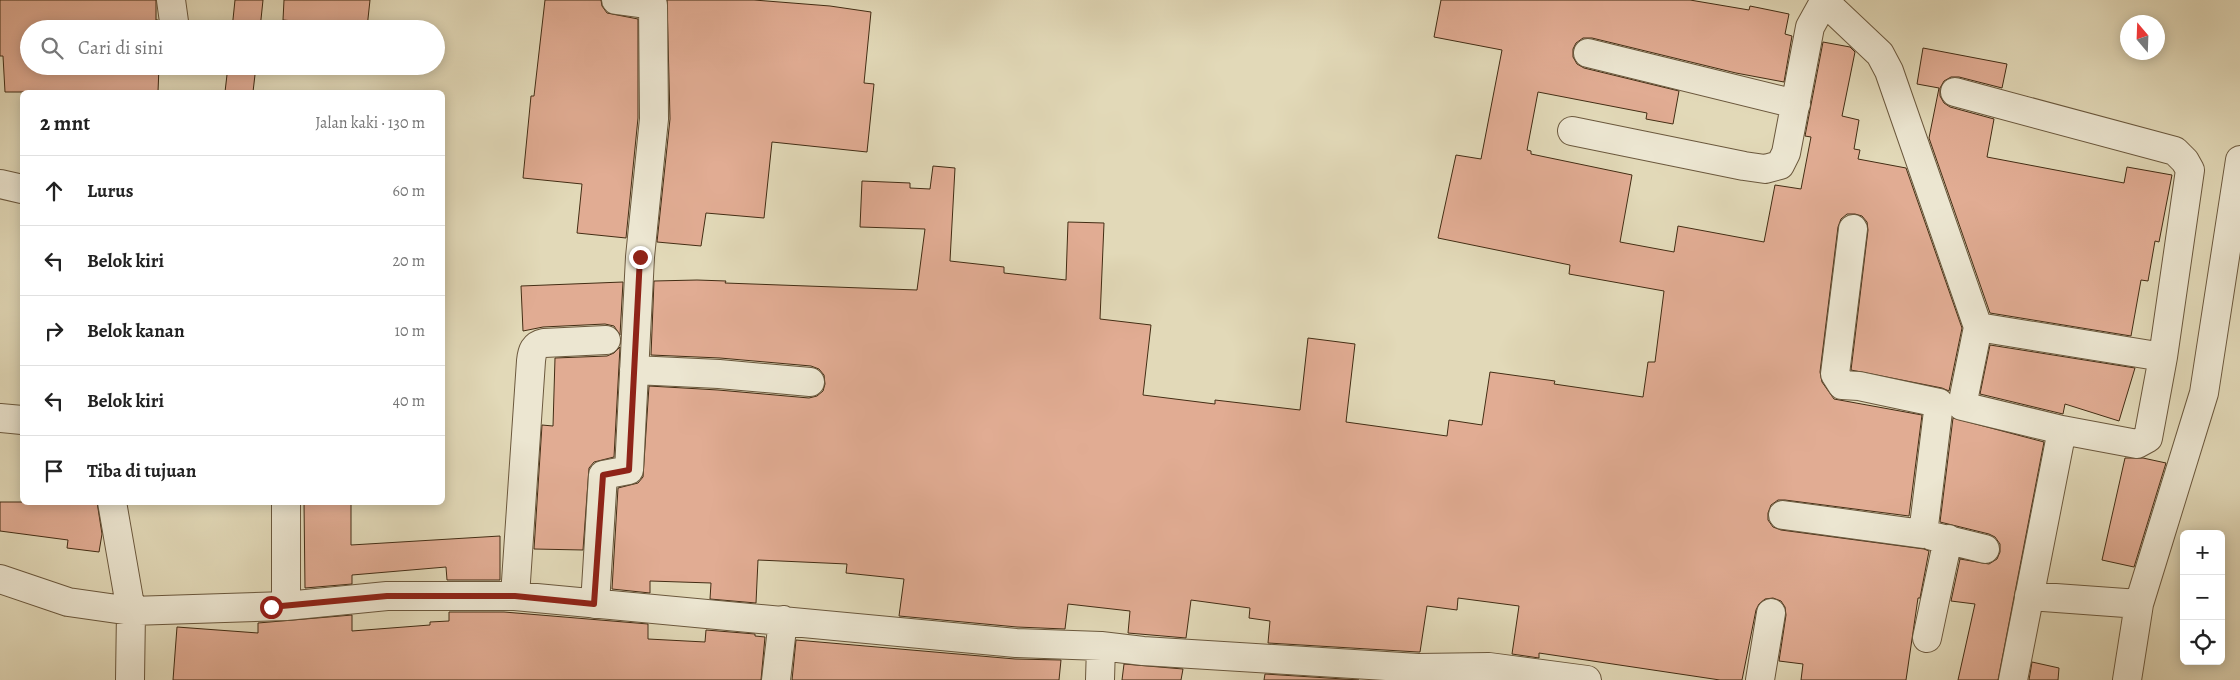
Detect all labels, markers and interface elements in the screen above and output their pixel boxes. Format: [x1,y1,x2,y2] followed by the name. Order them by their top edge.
[2120,15,2165,60] north arrow
[20,20,445,75] search box
[38,34,66,62] icon: search
[78,35,163,61] text: Cari di sini
[40,109,90,137] text: 2 mnt
[315,112,425,134] text: Jalan kaki · 130 m
[40,177,68,205] icon: ahead
[87,178,133,204] text: Lurus
[393,180,425,202] text: 60 m
[629,246,652,269] route end
[40,247,68,275] icon: left
[87,248,164,274] text: Belok kiri
[392,250,425,272] text: 20 m
[40,317,68,345] icon: right
[87,318,185,344] text: Belok kanan
[395,320,425,342] text: 10 m
[40,387,68,415] icon: left
[87,388,164,414] text: Belok kiri
[393,390,425,412] text: 40 m
[40,457,68,485] icon: arrive
[87,458,196,484] text: Tiba di tujuan
[2180,530,2225,665] map controls
[2180,530,2225,575] button: +
[2180,575,2225,620] button: −
[260,596,283,619] route start
[2180,620,2225,665] button: locate

